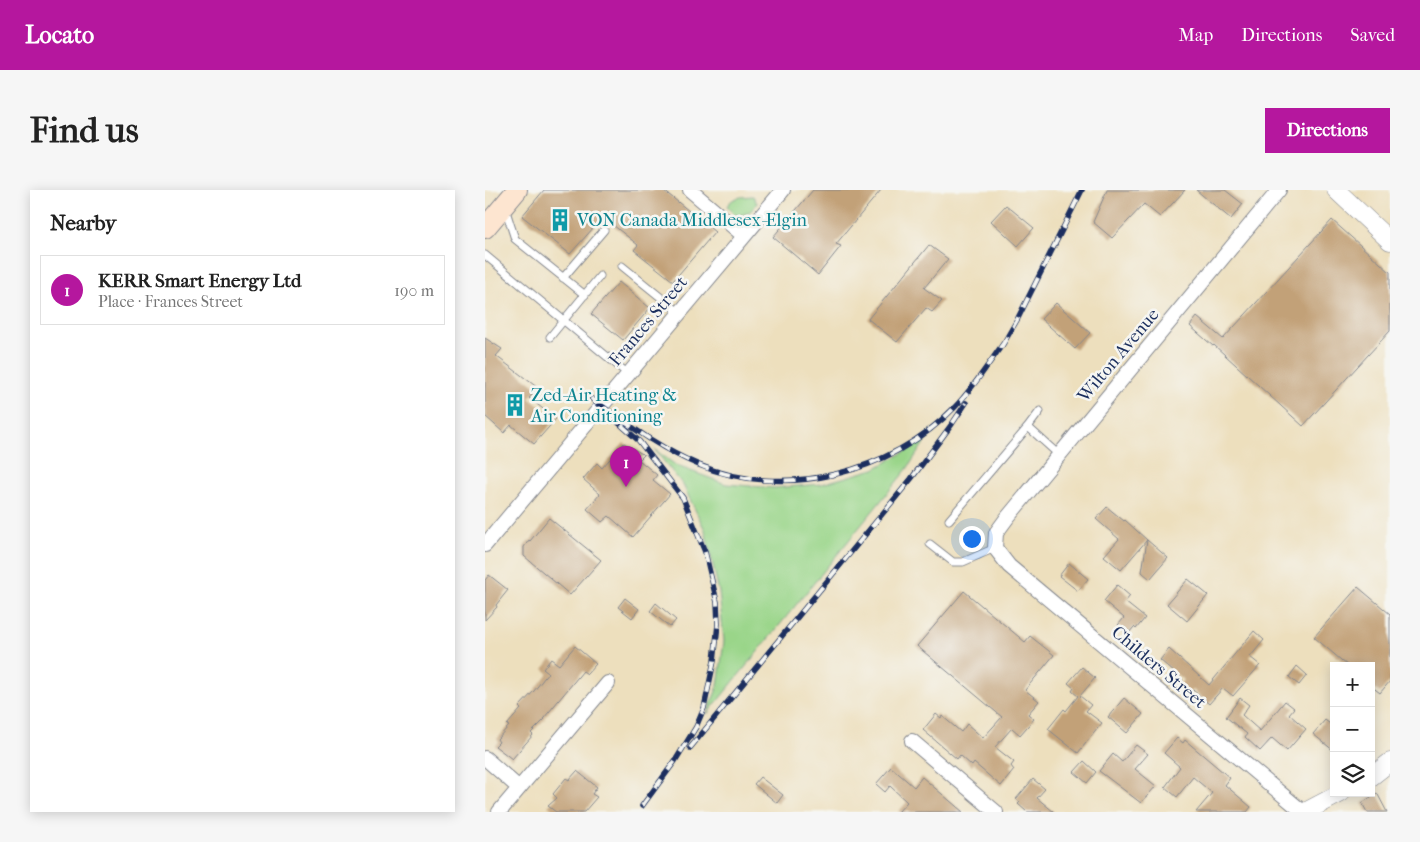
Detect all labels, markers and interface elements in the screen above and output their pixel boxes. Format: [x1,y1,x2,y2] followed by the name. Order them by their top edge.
[25,21,94,49] text: Locato
[1179,25,1213,46] text: Map
[1241,25,1322,46] text: Directions
[1350,25,1395,46] text: Saved
[1265,108,1390,153] button: Directions
[30,110,139,151] text: Find us
[547,207,573,233] building icon: VON Canada Middlesex-Elgin
[576,210,807,231] place label: VON Canada Middlesex-Elgin
[50,211,116,235] text: Nearby
[98,270,301,292] text: KERR Smart Energy Ltd
[605,272,692,371] street label: Frances Street
[64,281,70,300] text: 1
[394,281,434,300] text: 190 m
[98,292,243,311] text: Place · Frances Street
[1073,304,1164,407] street label: Wilton Avenue
[530,385,677,427] place label: Zed-Air Heating & Air Conditioning
[502,392,528,418] building icon: Zed-Air Heating & Air Conditioning
[610,446,642,487] pin: 1
[959,526,985,552] your location
[1107,622,1211,713] street label: Childers Street
[1330,662,1375,797] map controls
[1330,662,1375,707] button: +
[1330,707,1375,752] button: −
[1330,752,1375,797] button: layers

